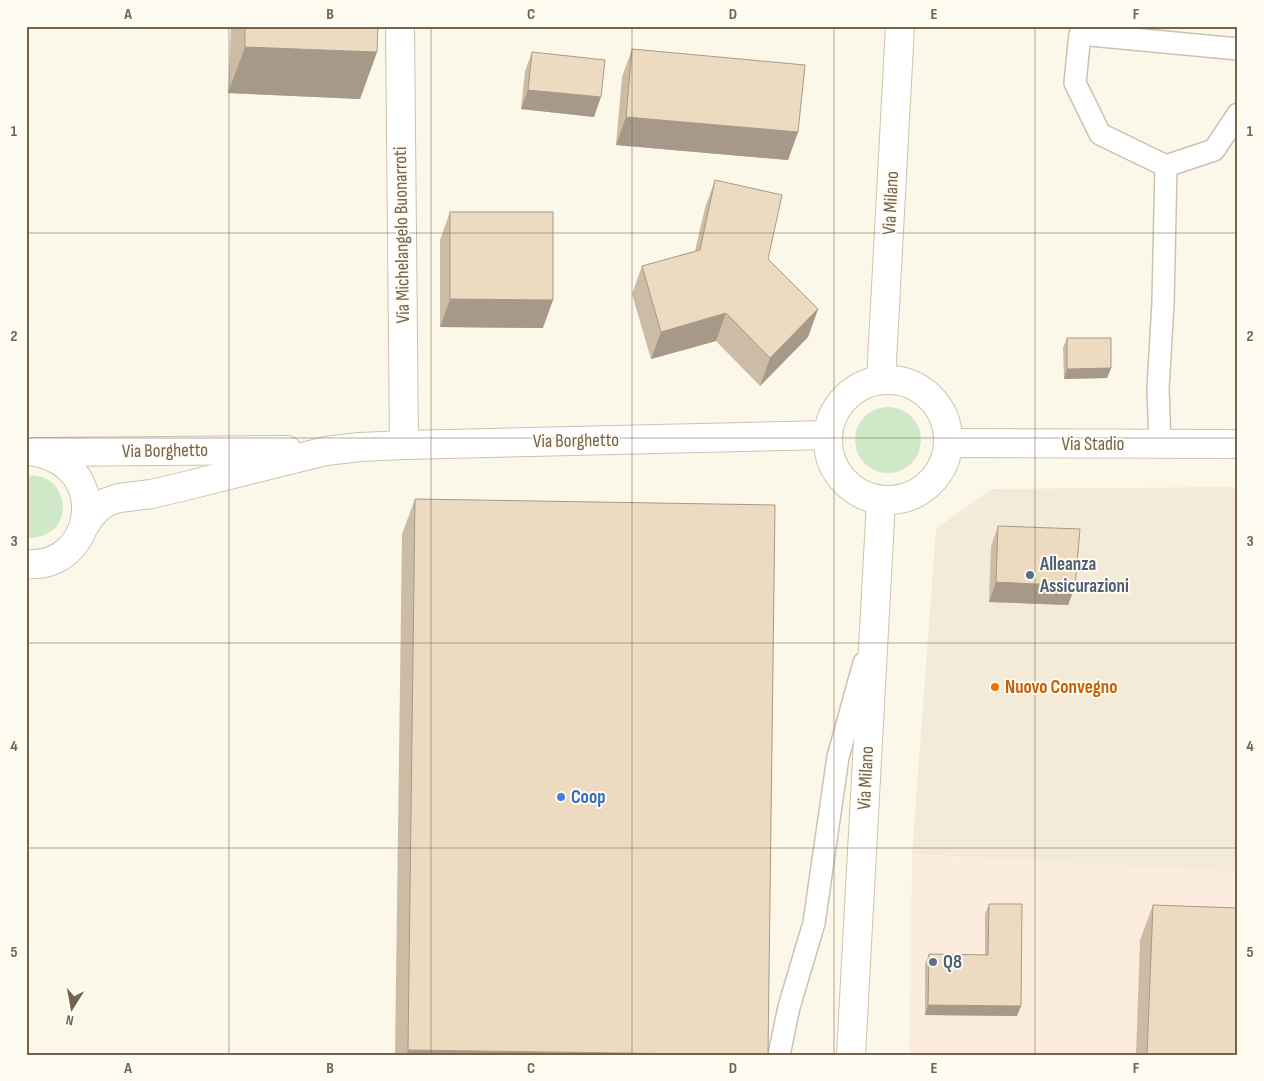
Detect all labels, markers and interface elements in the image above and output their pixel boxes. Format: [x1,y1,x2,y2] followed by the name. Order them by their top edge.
[123,5,132,24] text: A
[326,5,334,24] text: B
[527,5,535,24] text: C
[729,5,737,24] text: D
[931,5,938,24] text: E
[1133,5,1140,24] text: F
[11,122,18,141] text: 1
[1247,122,1254,141] text: 1
[389,146,415,324] street label: Via Michelangelo Buonarroti
[878,170,904,236] street label: Via Milano
[10,327,18,346] text: 2
[1246,327,1254,346] text: 2
[533,429,619,453] street label: Via Borghetto
[1062,433,1124,456] street label: Via Stadio
[122,439,208,463] street label: Via Borghetto
[10,532,18,551] text: 3
[1246,532,1254,551] text: 3
[1039,553,1129,598] place label: Alleanza Assicurazioni
[1024,569,1036,581] marker: Alleanza Assicurazioni
[1005,676,1118,699] place label: Nuovo Convegno
[989,681,1001,693] marker: Nuovo Convegno
[10,737,18,756] text: 4
[1246,737,1254,756] text: 4
[853,745,879,811] street label: Via Milano
[571,786,605,809] place label: Coop
[555,791,567,803] marker: Coop
[10,943,18,962] text: 5
[1246,943,1254,962] text: 5
[943,951,962,974] place label: Q8
[927,956,939,968] marker: Q8
[48,984,98,1034] north arrow
[64,1011,75,1029] text: N
[123,1059,132,1078] text: A
[326,1059,334,1078] text: B
[527,1059,535,1078] text: C
[729,1059,737,1078] text: D
[931,1059,938,1078] text: E
[1133,1059,1140,1078] text: F

